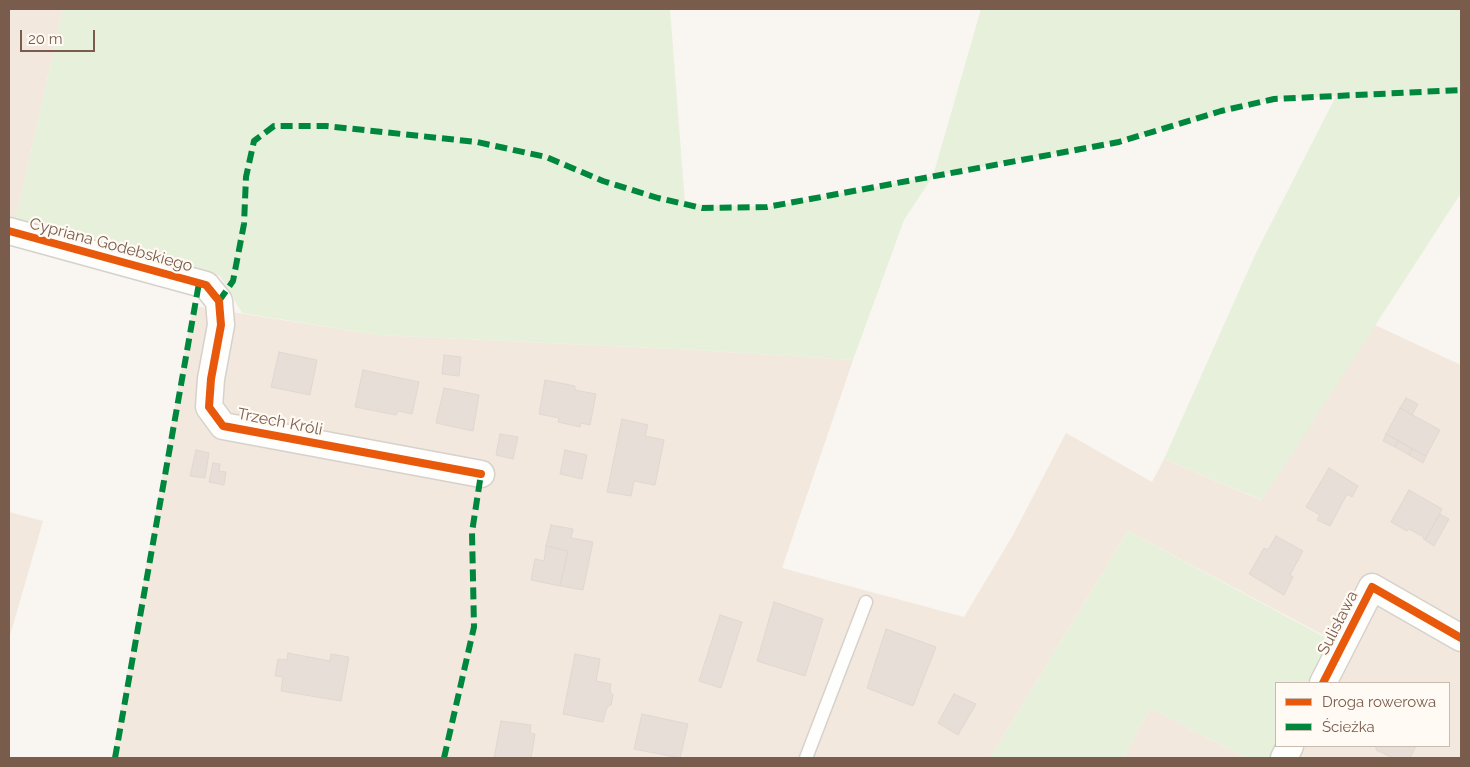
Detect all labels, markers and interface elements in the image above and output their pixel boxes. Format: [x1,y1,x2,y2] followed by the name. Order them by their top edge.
[22,20,98,52] scale bar
[28,30,63,48] text: 20 m
[27,214,195,276] street label: Cypriana Godebskiego
[236,404,324,440] street label: Trzech Króli
[1314,588,1362,658] street label: Sulisława
[1275,682,1450,747] legend
[1322,693,1436,711] text: Droga rowerowa
[1322,718,1375,736] text: Ścieżka

